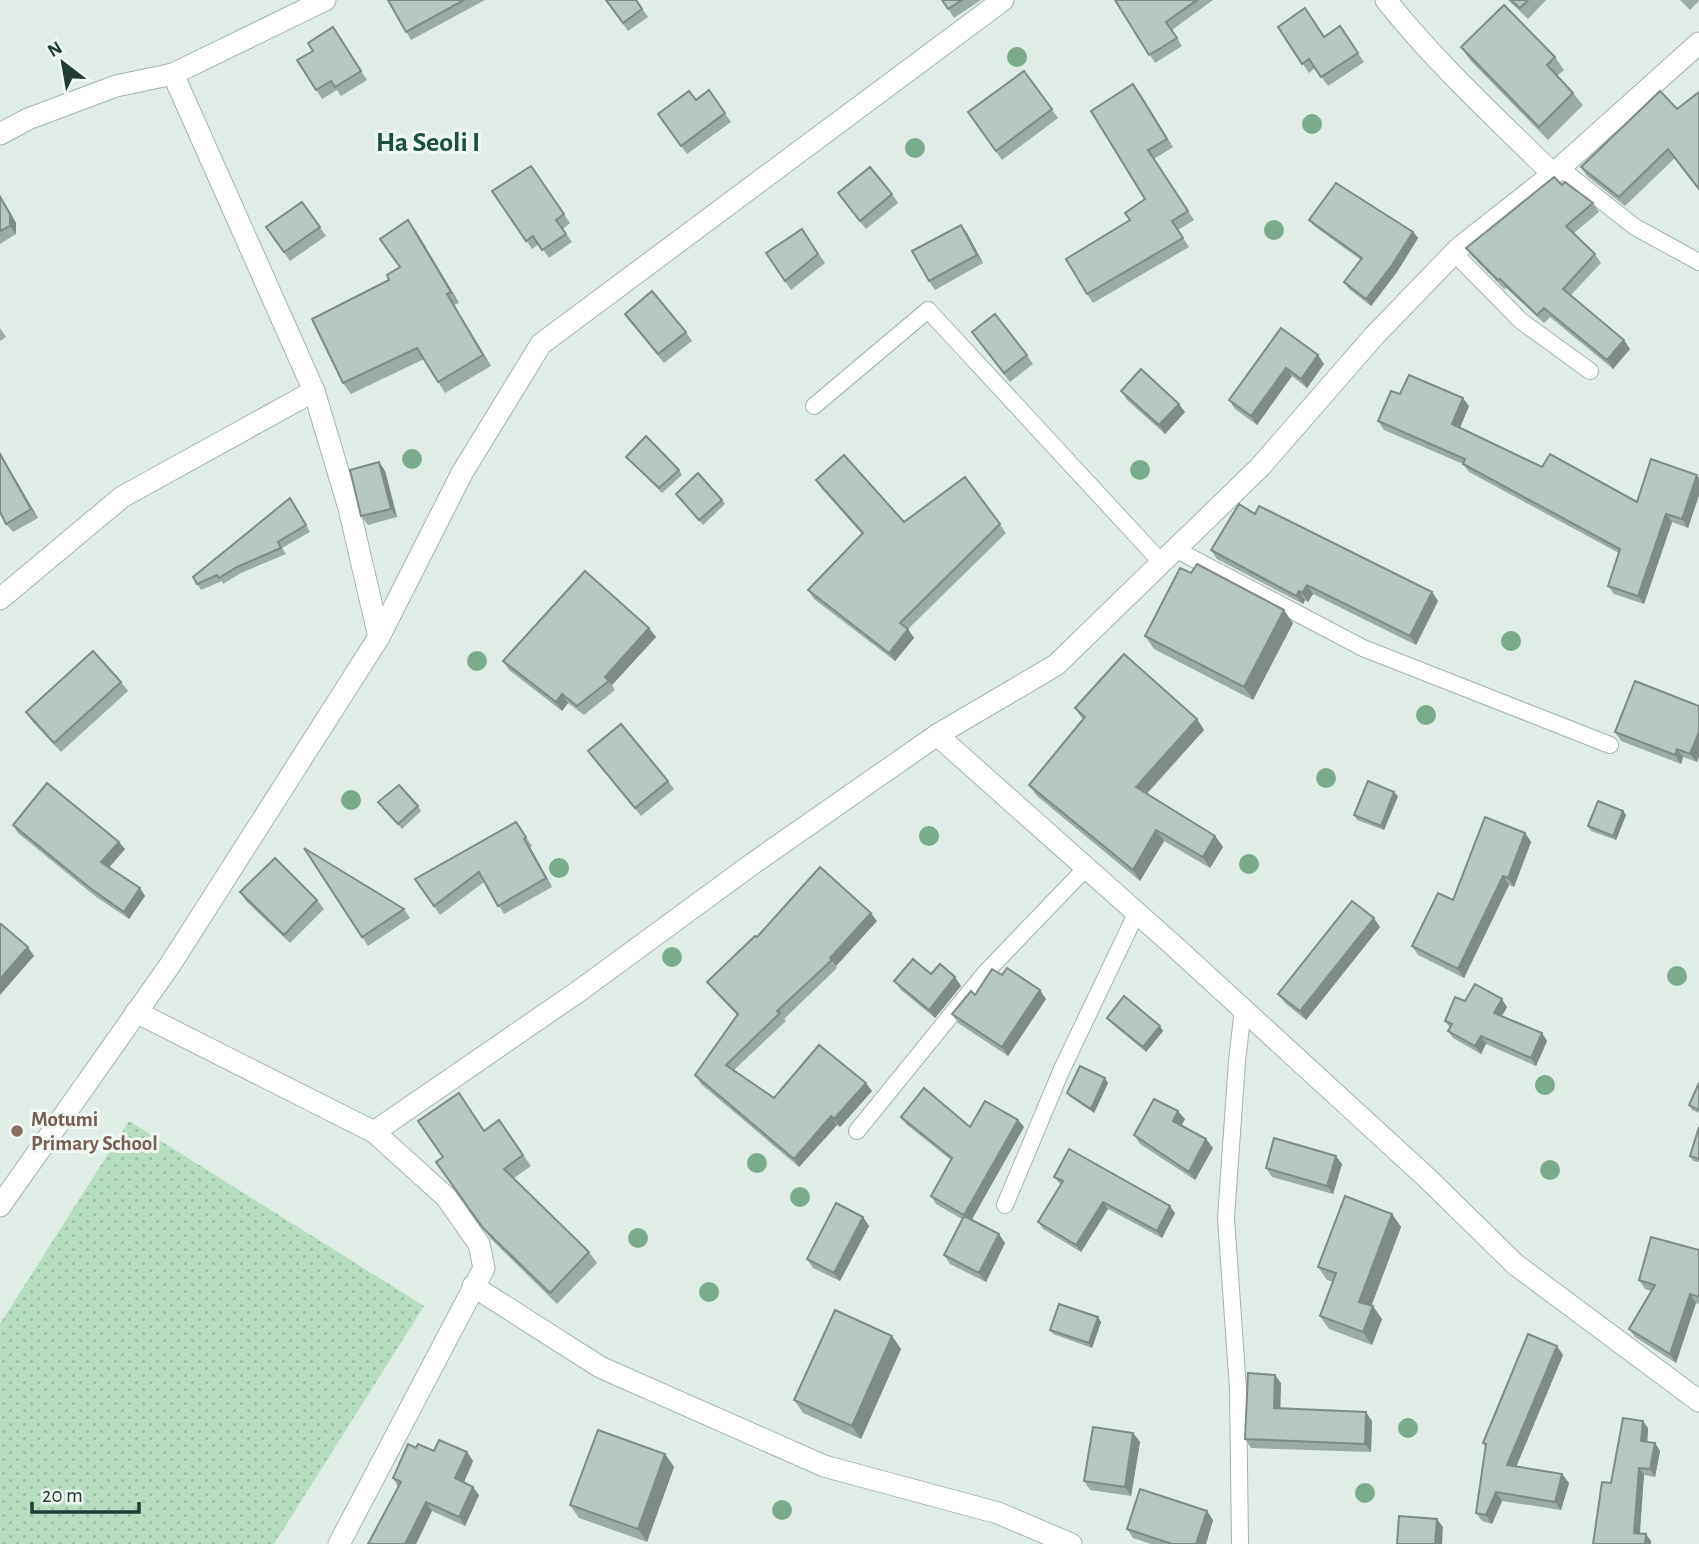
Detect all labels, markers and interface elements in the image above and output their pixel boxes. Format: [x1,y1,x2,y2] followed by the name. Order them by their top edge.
[28,28,98,98] north arrow
[44,38,66,61] text: N
[376,129,480,157] district label: Ha Seoli I
[31,1109,158,1154] place label: Motumi Primary School
[9,1123,25,1139] marker: Motumi Primary School
[32,1470,138,1514] scale bar
[42,1485,83,1506] text: 20 m

